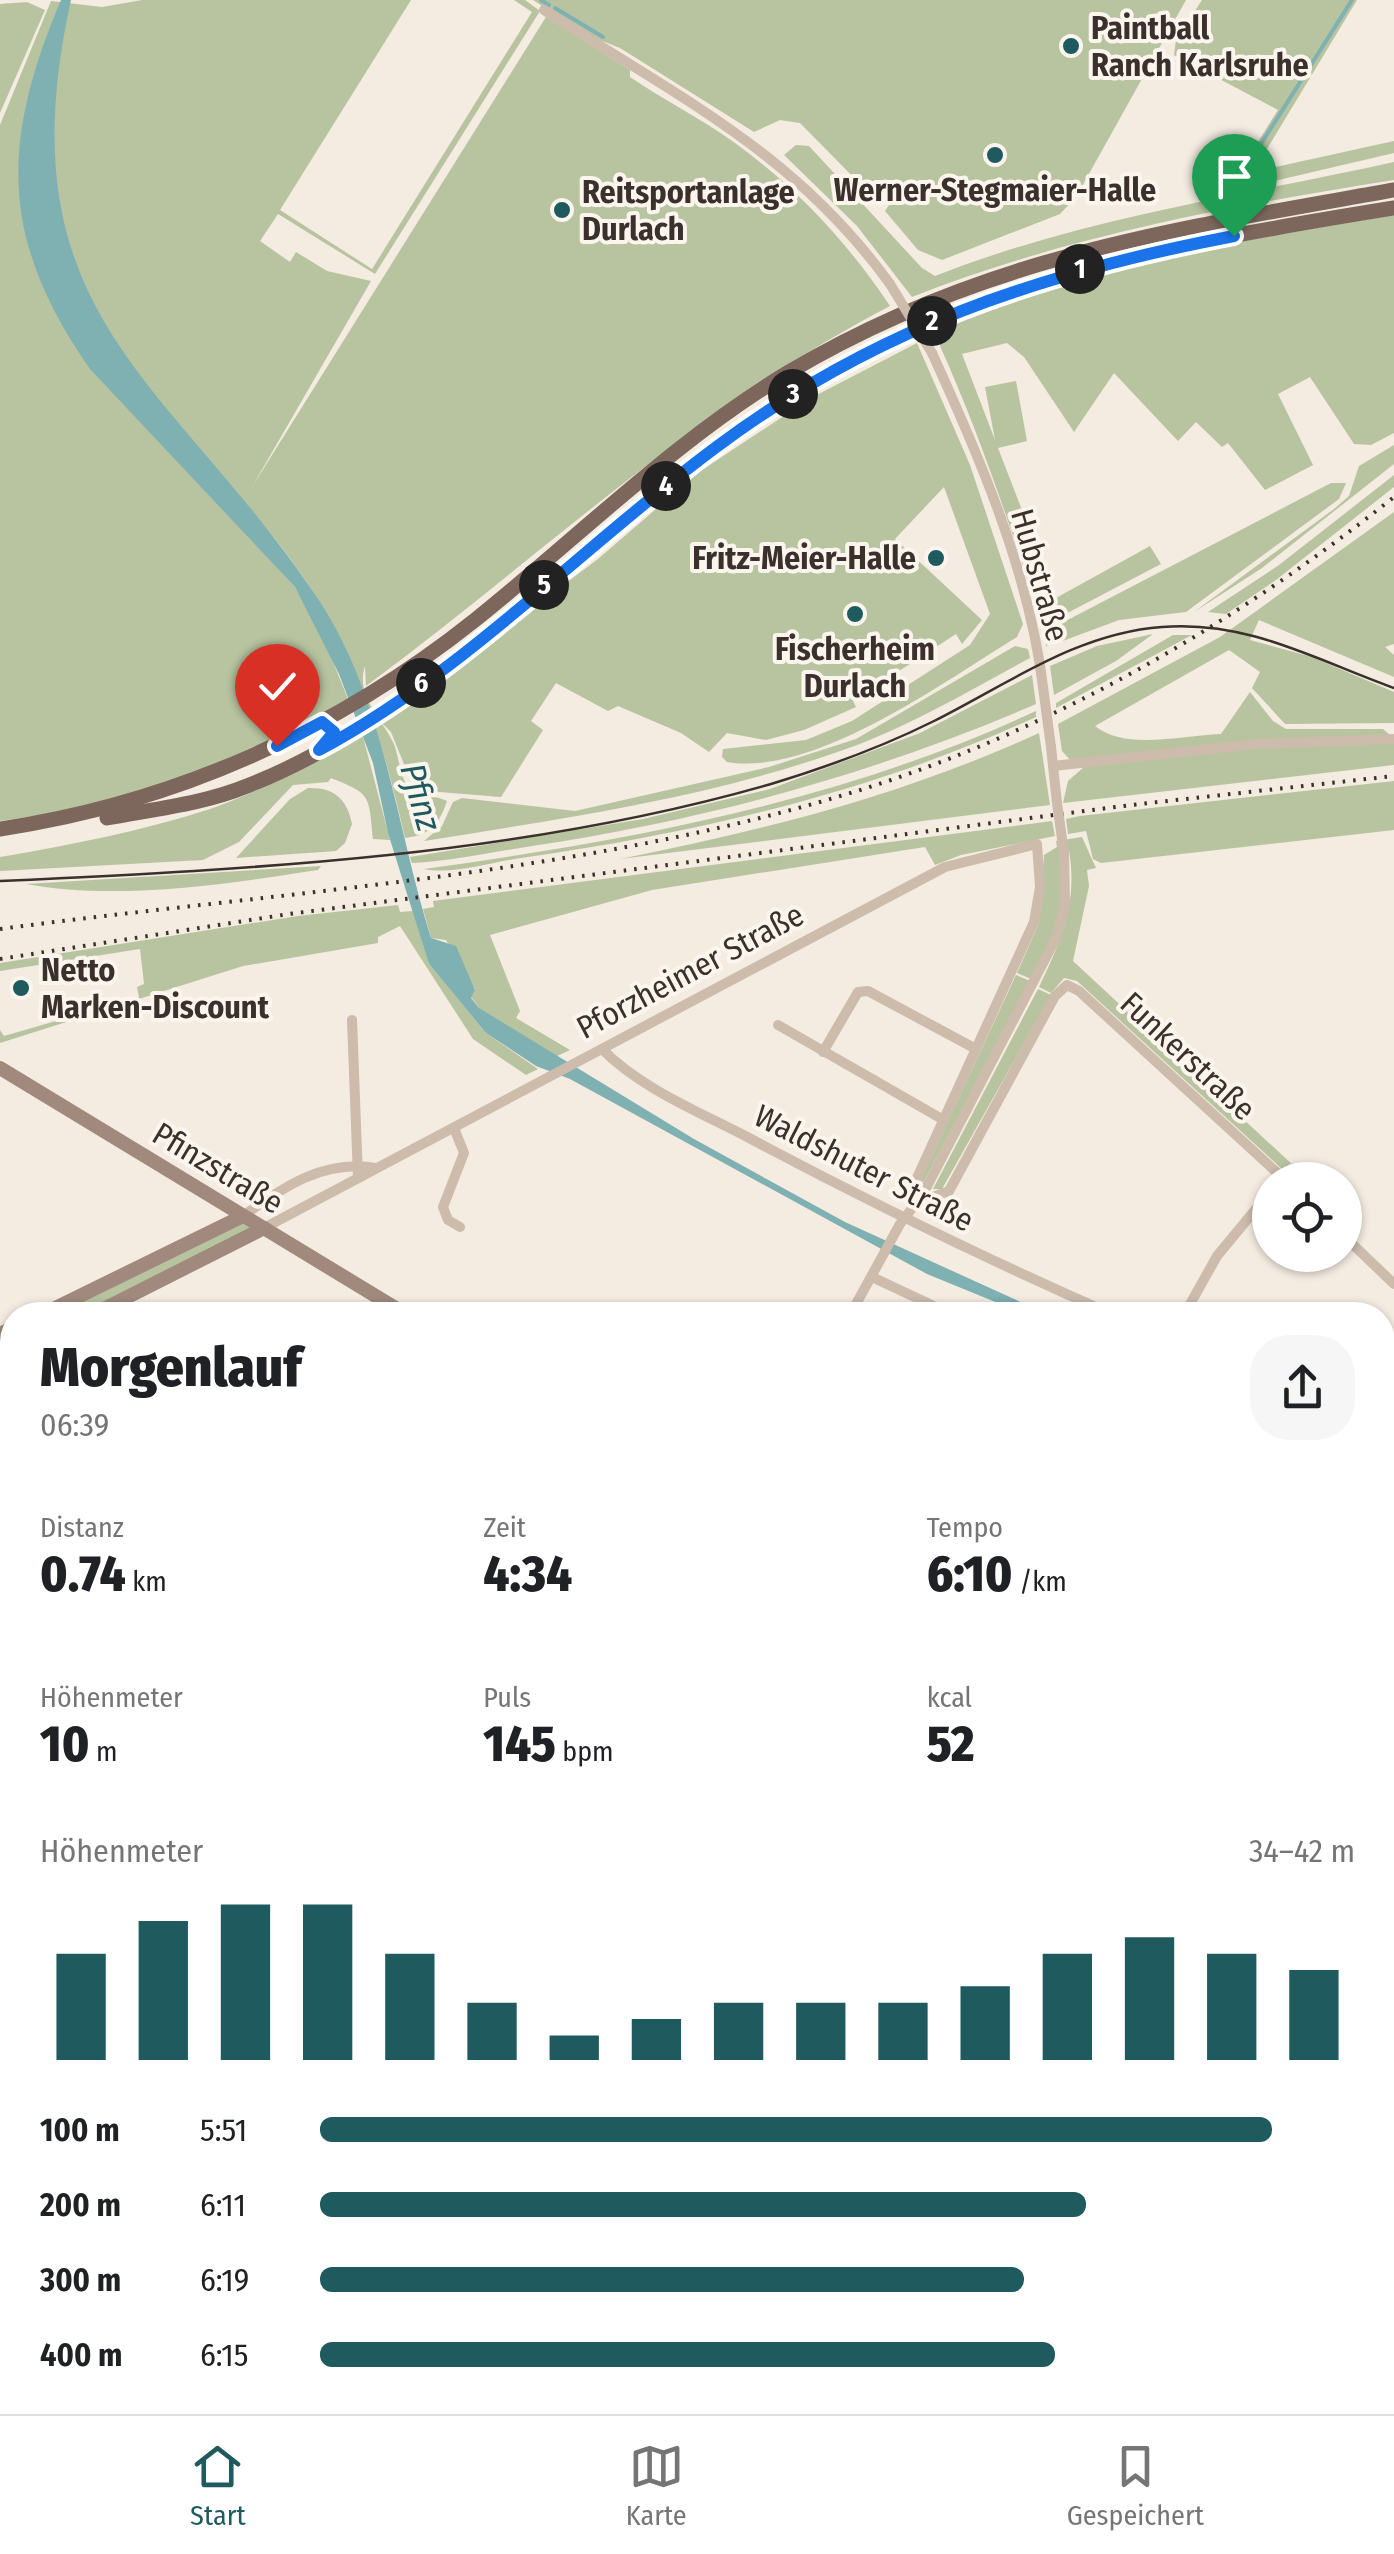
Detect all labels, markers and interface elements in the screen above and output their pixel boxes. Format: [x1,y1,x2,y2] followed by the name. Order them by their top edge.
[1091,9,1309,84] place label: Paintball Ranch Karlsruhe
[1060,35,1082,57] marker: Paintball Ranch Karlsruhe
[1192,134,1277,237] pin
[984,144,1006,166] marker: Werner-Stegmaier-Halle
[1207,149,1262,204] icon: arrive
[834,171,1156,209] place label: Werner-Stegmaier-Halle
[582,173,795,248] place label: Reitsportanlage Durlach
[551,199,573,221] marker: Reitsportanlage Durlach
[1055,244,1105,294] pin: 1
[1074,252,1086,285] text: 1
[907,296,957,346] pin: 2
[926,304,938,337] text: 2
[768,369,818,419] pin: 3
[786,377,800,410] text: 3
[641,461,691,511] pin: 4
[659,469,673,502] text: 4
[1003,504,1077,646] street label: Hubstraße
[692,539,916,577] place label: Fritz-Meier-Halle
[925,547,947,569] marker: Fritz-Meier-Halle
[519,560,569,610] pin: 5
[537,568,551,601] text: 5
[844,603,866,625] marker: Fischerheim Durlach
[775,630,935,705] place label: Fischerheim Durlach
[235,644,320,747] pin
[396,658,446,708] pin: 6
[250,659,305,714] icon: check
[414,666,428,699] text: 6
[391,758,451,836] water label: Pfinz
[570,895,810,1047] street label: Pforzheimer Straße
[41,951,270,1026] place label: Netto Marken-Discount
[10,977,32,999] marker: Netto Marken-Discount
[1113,984,1263,1128] street label: Funkerstraße
[748,1096,980,1240] street label: Waldshuter Straße
[146,1114,290,1222] street label: Pfinzstraße
[1252,1162,1362,1272] map controls
[1252,1162,1362,1272] button: locate
[40,1335,302,1401] text: Morgenlauf
[1250,1335,1355,1440] button: share
[40,1406,109,1444] text: 06:39
[40,1511,124,1544] text: Distanz
[483,1511,526,1544] text: Zeit
[927,1511,1003,1544] text: Tempo
[40,1544,126,1604] text: 0.74
[483,1544,572,1604] text: 4:34
[927,1544,1013,1604] text: 6:10
[126,1565,167,1598] text: km
[1013,1565,1067,1598] text: /km
[40,1681,183,1714] text: Höhenmeter
[483,1681,531,1714] text: Puls
[927,1681,972,1714] text: kcal
[40,1714,89,1774] text: 10
[483,1714,556,1774] text: 145
[927,1714,975,1774] text: 52
[89,1735,117,1768] text: m
[556,1735,614,1768] text: bpm
[40,1832,203,1870] text: Höhenmeter
[1249,1832,1355,1870] text: 34–42 m
[40,2111,120,2149] text: 100 m
[200,2111,247,2149] text: 5:51
[40,2186,121,2224] text: 200 m
[200,2186,246,2224] text: 6:11
[40,2261,121,2299] text: 300 m
[200,2261,249,2299] text: 6:19
[40,2336,122,2374] text: 400 m
[200,2336,249,2374] text: 6:15
[190,2439,246,2532] tab: Start
[626,2439,687,2532] tab: Karte
[1067,2439,1204,2532] tab: Gespeichert

